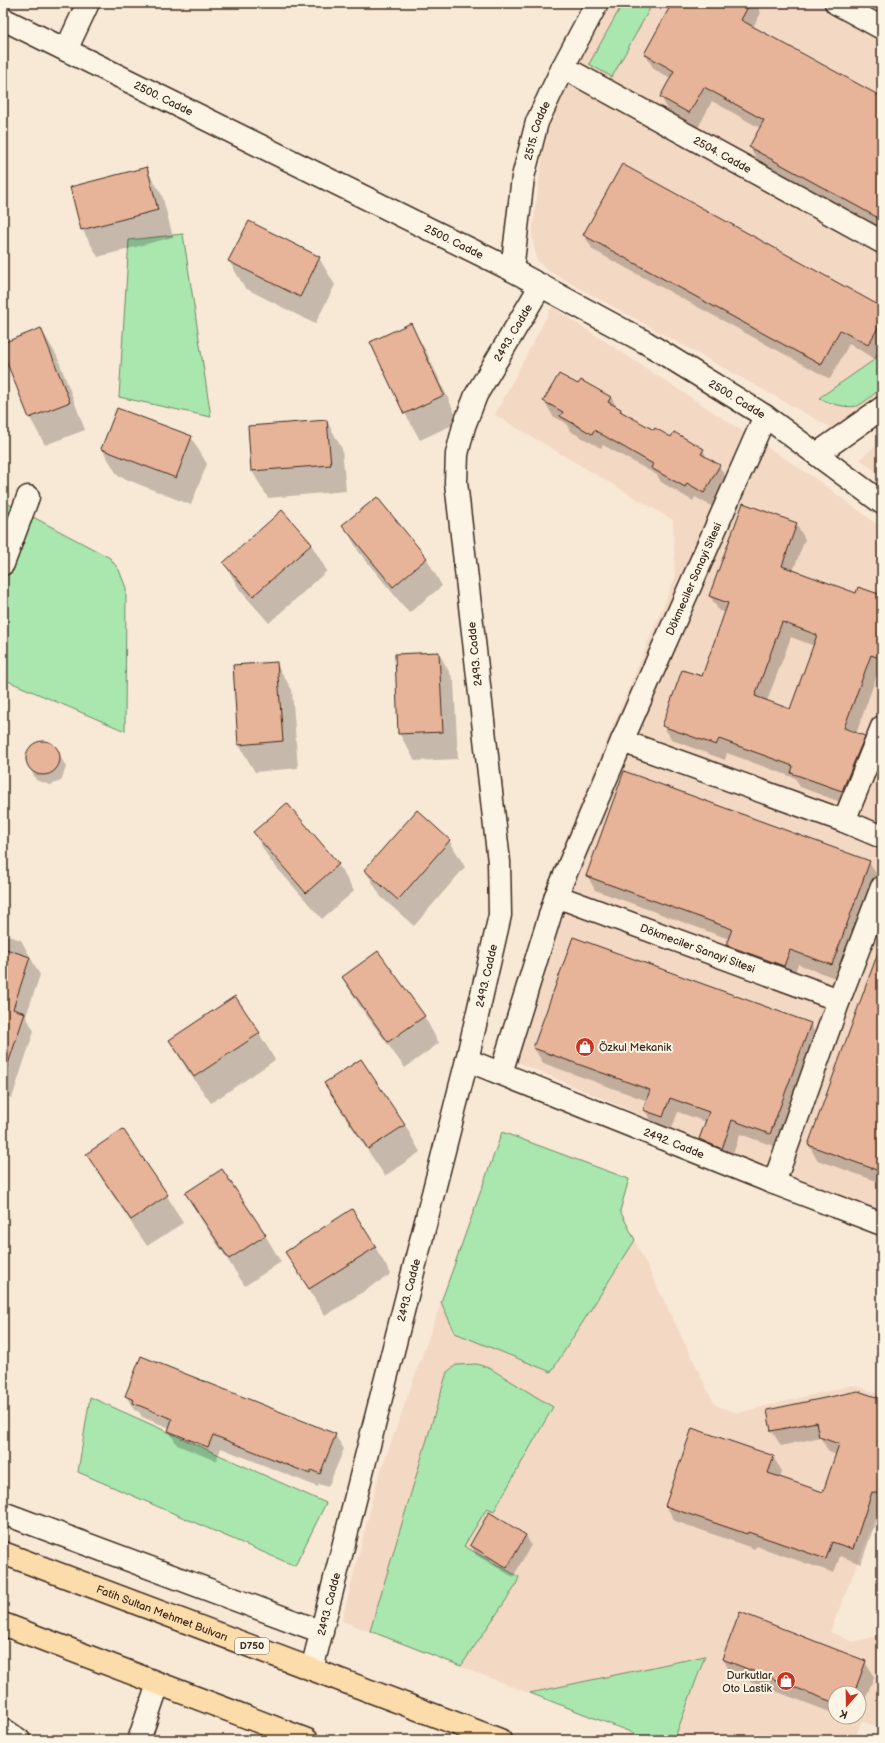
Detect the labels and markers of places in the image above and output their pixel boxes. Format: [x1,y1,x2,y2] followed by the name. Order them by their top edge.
[574,1036,596,1058] shop icon: Özkul Mekanik
[599,1040,672,1054] place label: Özkul Mekanik
[722,1669,773,1695] place label: Durkutlar Oto Lastik
[775,1670,797,1692] shop icon: Durkutlar Oto Lastik

